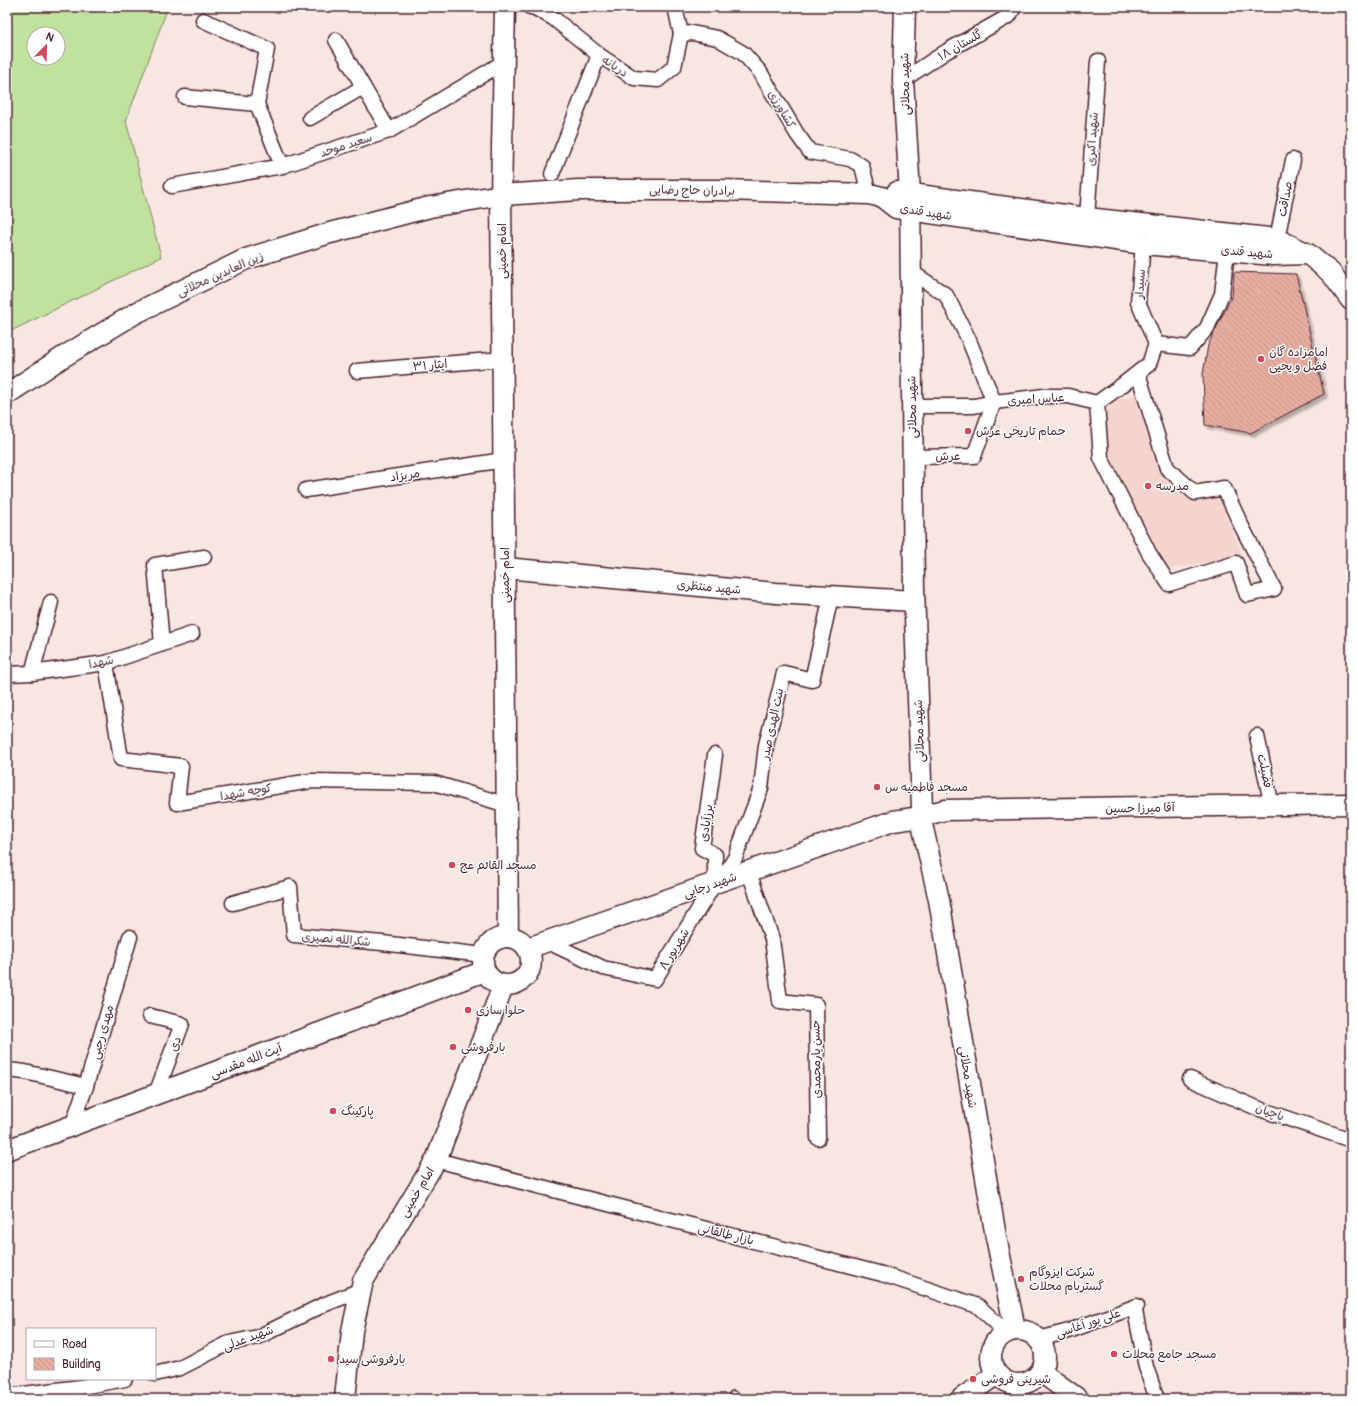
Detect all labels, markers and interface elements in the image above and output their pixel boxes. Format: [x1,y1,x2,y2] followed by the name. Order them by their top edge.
[26,26,66,66] north arrow
[935,27,985,64] street label: گلستان ۱۸
[44,30,56,45] text: N
[599,52,631,81] street label: دریانه
[897,53,914,115] street label: شهید محلاتی
[765,87,799,131] street label: کشاورزی
[1083,111,1102,167] street label: شهید اکبری
[318,130,374,161] street label: سعید موحد
[1275,180,1296,218] street label: صداقت
[649,182,735,200] street label: برادران حاج رضایی
[899,201,953,224] street label: شهید قندی
[495,223,511,279] street label: امام خمینی
[1220,243,1274,262] street label: شهید قندی
[175,249,266,300] street label: زین العابدین محلاتی
[1132,268,1149,301] street label: سپیدار
[1269,345,1328,374] place label: امامزاده گان فضل و یحیی
[1256,354,1266,364] marker: امامزاده گان فضل و یحیی
[412,357,448,374] street label: ایثار ۳۱
[904,376,921,438] street label: شهید محلاتی
[1007,390,1065,409] street label: عباس امیری
[976,424,1065,440] place label: حمام تاریخی عرش
[963,426,973,436] marker: حمام تاریخی عرش
[935,449,961,464] street label: عرش
[389,466,421,485] street label: مریزاد
[1156,479,1189,494] place label: مدرسه
[1143,481,1153,491] marker: مدرسه
[498,547,514,603] street label: امام خمینی
[676,577,742,598] street label: شهید منتظری
[87,653,115,672] street label: شهدا
[757,687,787,762] street label: بنت الهدی صدر
[911,699,928,763] street label: شهید محلاتی
[1254,753,1275,789] street label: فضیلت
[885,780,968,795] place label: مسجد فاطمیه س
[219,781,273,804] street label: کوچه شهدا
[872,782,882,792] marker: مسجد فاطمیه س
[1105,800,1176,817] street label: آقا میرزا حسین
[696,803,717,843] street label: برزآبادی
[460,858,537,874] place label: مسجد القائم عج
[447,860,457,870] marker: مسجد القائم عج
[681,869,739,902] street label: شهید رجایی
[656,926,693,973] street label: ۸ شهریور
[301,929,371,950] street label: شکرالله نصیری
[88,1003,117,1061] street label: مهدی رجبی
[476,1003,525,1018] place label: حلوا سازی
[463,1005,473,1015] marker: حلوا سازی
[808,1020,825,1098] street label: حسن یارمحمدی
[166,1035,185,1054] street label: دی
[461,1040,505,1055] place label: بارفروشی
[208,1041,285,1082] street label: آیت الله مقدسی
[448,1042,458,1052] marker: بارفروشی
[955,1045,980,1109] street label: شهید محلاتی
[1253,1100,1286,1125] street label: پاچیان
[341,1104,374,1119] place label: پارکینگ
[328,1106,338,1116] marker: پارکینگ
[397,1164,439,1221] street label: امام خمینی
[696,1220,755,1249] street label: بازار طالقانی
[1029,1265,1104,1295] place label: شرکت ایزوگام گستربام محلات
[1016,1274,1026,1284] marker: شرکت ایزوگام گستربام محلات
[1054,1305,1123,1342] street label: علی پور آغاسی
[221,1322,276,1355] street label: شهید عدلی
[26,1328,156,1380] legend
[62,1337,87,1352] text: Road
[1122,1347,1217,1363] place label: مسجد جامع محلات
[1109,1349,1119,1359] marker: مسجد جامع محلات
[339,1352,405,1367] place label: بارفروشی سید
[326,1354,336,1364] marker: بارفروشی سید
[62,1357,101,1372] text: Building
[981,1372,1051,1387] place label: شیرینی فروشی
[968,1374,978,1384] marker: شیرینی فروشی

